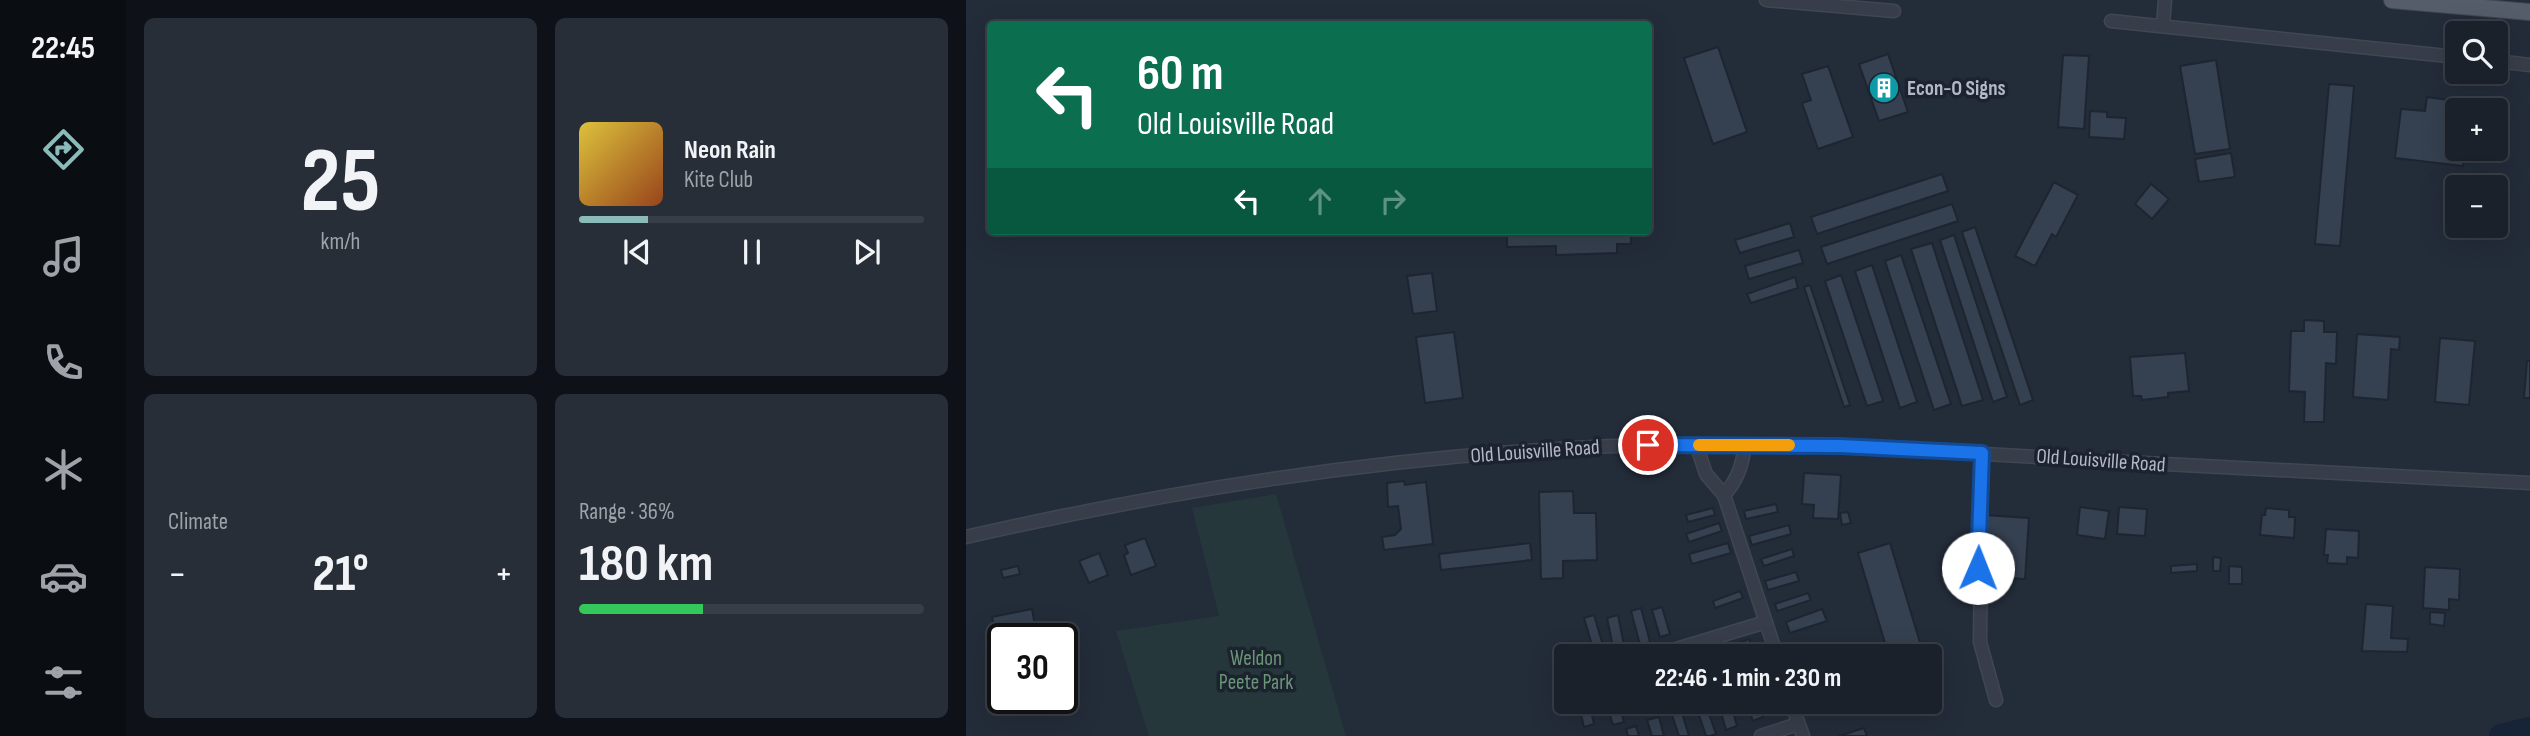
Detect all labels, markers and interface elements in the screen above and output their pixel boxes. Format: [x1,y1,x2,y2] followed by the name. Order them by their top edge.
[2445,21,2508,238] map controls
[2445,21,2508,84] button: search
[31,29,95,68] text: 22:45
[1137,45,1224,104] text: 60 m
[1022,49,1113,140] icon: left
[1867,71,1901,105] building icon: Econ-O Signs
[1907,76,2006,101] place label: Econ-O Signs
[2445,98,2508,161] button: +
[1137,105,1334,144] text: Old Louisville Road
[39,125,88,174] icon: directions
[301,128,380,237] text: 25
[684,135,776,166] text: Neon Rain
[684,166,753,194] text: Kite Club
[2445,175,2508,238] button: −
[1228,182,1266,220] icon: left
[1301,182,1339,220] icon: ahead
[1374,182,1412,220] icon: right
[321,228,360,256] text: km/h
[39,232,88,281] icon: music
[618,233,656,271] icon: previous
[733,233,771,271] icon: pause
[848,233,886,271] icon: next
[39,338,88,387] icon: phone
[1618,415,1678,475] pin
[1629,426,1667,464] icon: arrive
[1470,435,1600,468] street label: Old Louisville Road
[2036,444,2166,477] street label: Old Louisville Road
[39,445,88,494] icon: climate
[579,498,675,526] text: Range · 36%
[168,508,228,536] text: Climate
[1941,531,2015,605] position arrow
[579,533,713,596] text: 180 km
[312,543,369,606] text: 21°
[39,552,88,601] icon: car
[168,552,187,597] text: −
[494,552,513,597] text: +
[987,623,1078,714] speed limit sign: 30
[1219,646,1293,695] park label: Weldon Peete Park
[39,658,88,707] icon: filters
[1655,663,1841,694] text: 22:46 · 1 min · 230 m

